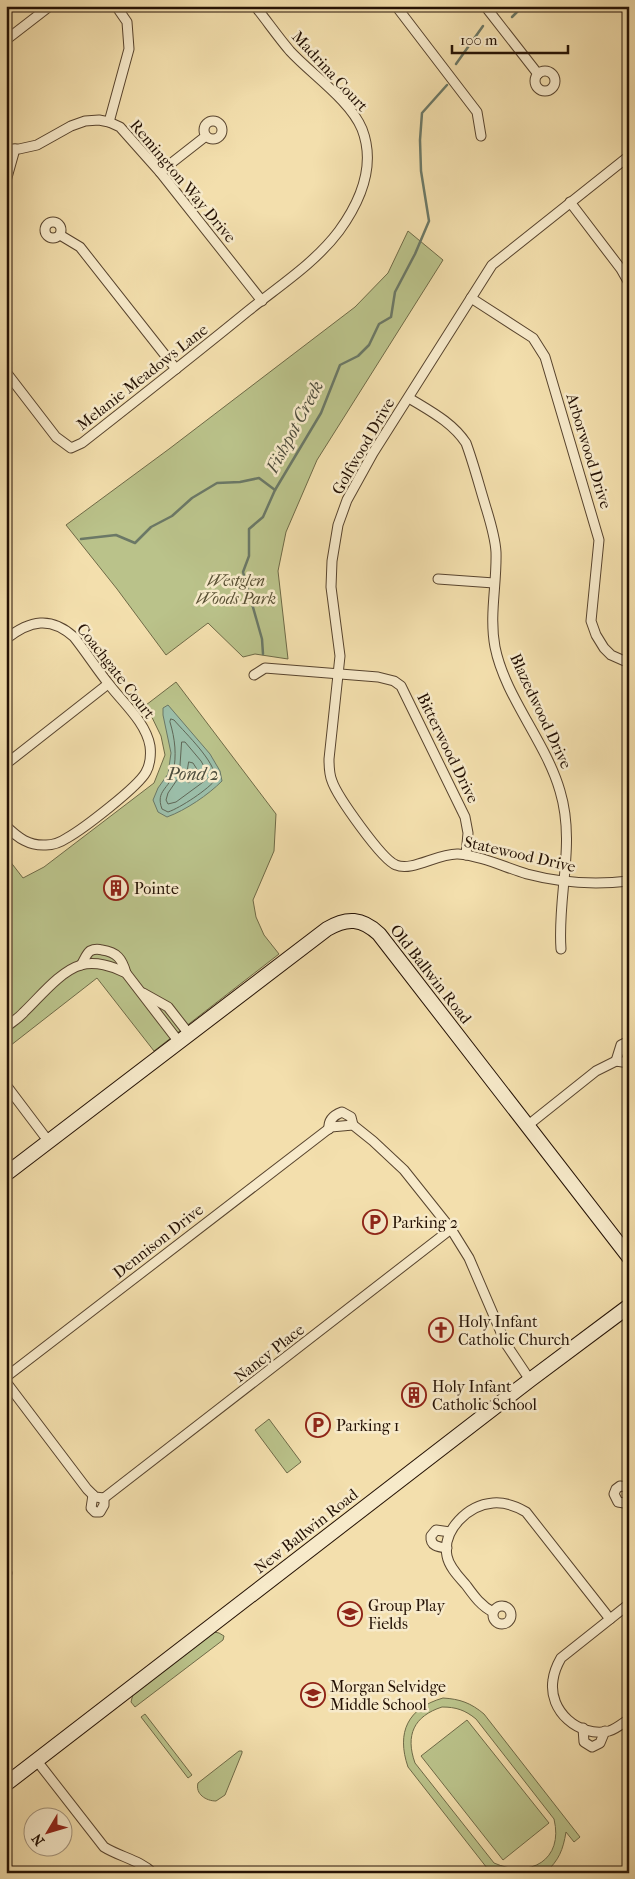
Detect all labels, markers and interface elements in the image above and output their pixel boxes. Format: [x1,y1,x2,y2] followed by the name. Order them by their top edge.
[452,22,569,54] scale bar
[288,27,372,115] street label: Madrina Court
[460,31,498,49] text: 100 m
[126,116,240,246] street label: Remington Way Drive
[73,320,211,434] street label: Melanie Meadows Lane
[261,377,328,478] water label: Fishpot Creek
[562,390,616,511] street label: Arborwood Drive
[328,394,398,498] street label: Golfwood Drive
[196,571,276,608] park label: Westglen Woods Park
[73,620,159,723] street label: Coachgate Court
[506,650,576,772] street label: Blazedwood Drive
[413,690,483,806] street label: Bitterwood Drive
[166,764,219,785] water label: Pond 2
[462,832,578,876] street label: Statewood Drive
[103,875,129,901] building icon: Pointe
[134,879,179,898] place label: Pointe
[386,921,476,1028] street label: Old Ballwin Road
[109,1200,207,1282] street label: Dennison Drive
[362,1209,388,1235] parking icon: Parking 2
[392,1213,458,1232] place label: Parking 2
[458,1312,570,1349] place label: Holy Infant Catholic Church
[428,1317,454,1343] church icon: Holy Infant Catholic Church
[230,1320,308,1386] street label: Nancy Place
[432,1377,538,1414] place label: Holy Infant Catholic School
[401,1382,427,1408] building icon: Holy Infant Catholic School
[305,1412,331,1438] parking icon: Parking 1
[336,1416,400,1435] place label: Parking 1
[250,1484,362,1577] street label: New Ballwin Road
[368,1596,445,1633] place label: Group Play Fields
[337,1601,363,1627] school or university icon: Group Play Fields
[330,1677,446,1714] place label: Morgan Selvidge Middle School
[300,1682,326,1708] school or university icon: Morgan Selvidge Middle School
[22,1806,72,1856] north arrow
[28,1830,48,1849] text: N

